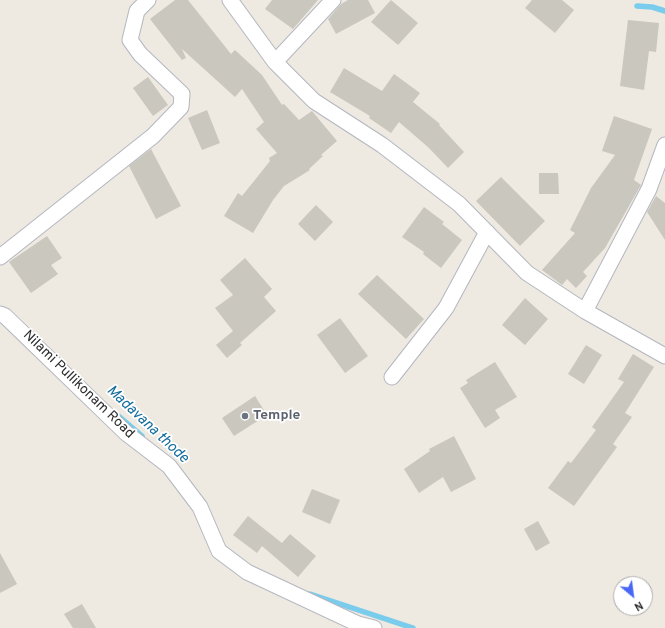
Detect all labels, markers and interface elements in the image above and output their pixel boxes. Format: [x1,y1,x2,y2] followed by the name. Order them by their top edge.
[19,327,137,443] street label: Nilami Pullikonam Road
[102,382,192,468] water label: Madavana thode
[253,408,300,424] place label: Temple
[240,411,250,421] marker: Temple
[613,576,653,616] north arrow
[631,598,645,614] text: N

